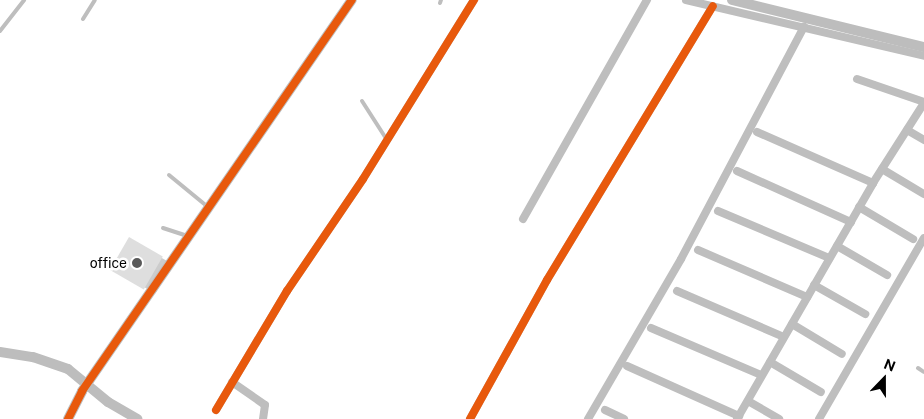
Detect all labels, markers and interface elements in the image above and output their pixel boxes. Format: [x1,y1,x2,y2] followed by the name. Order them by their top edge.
[90,255,127,271] place label: office
[131,257,143,269] marker: office
[859,354,909,404] north arrow
[882,356,898,375] text: N

